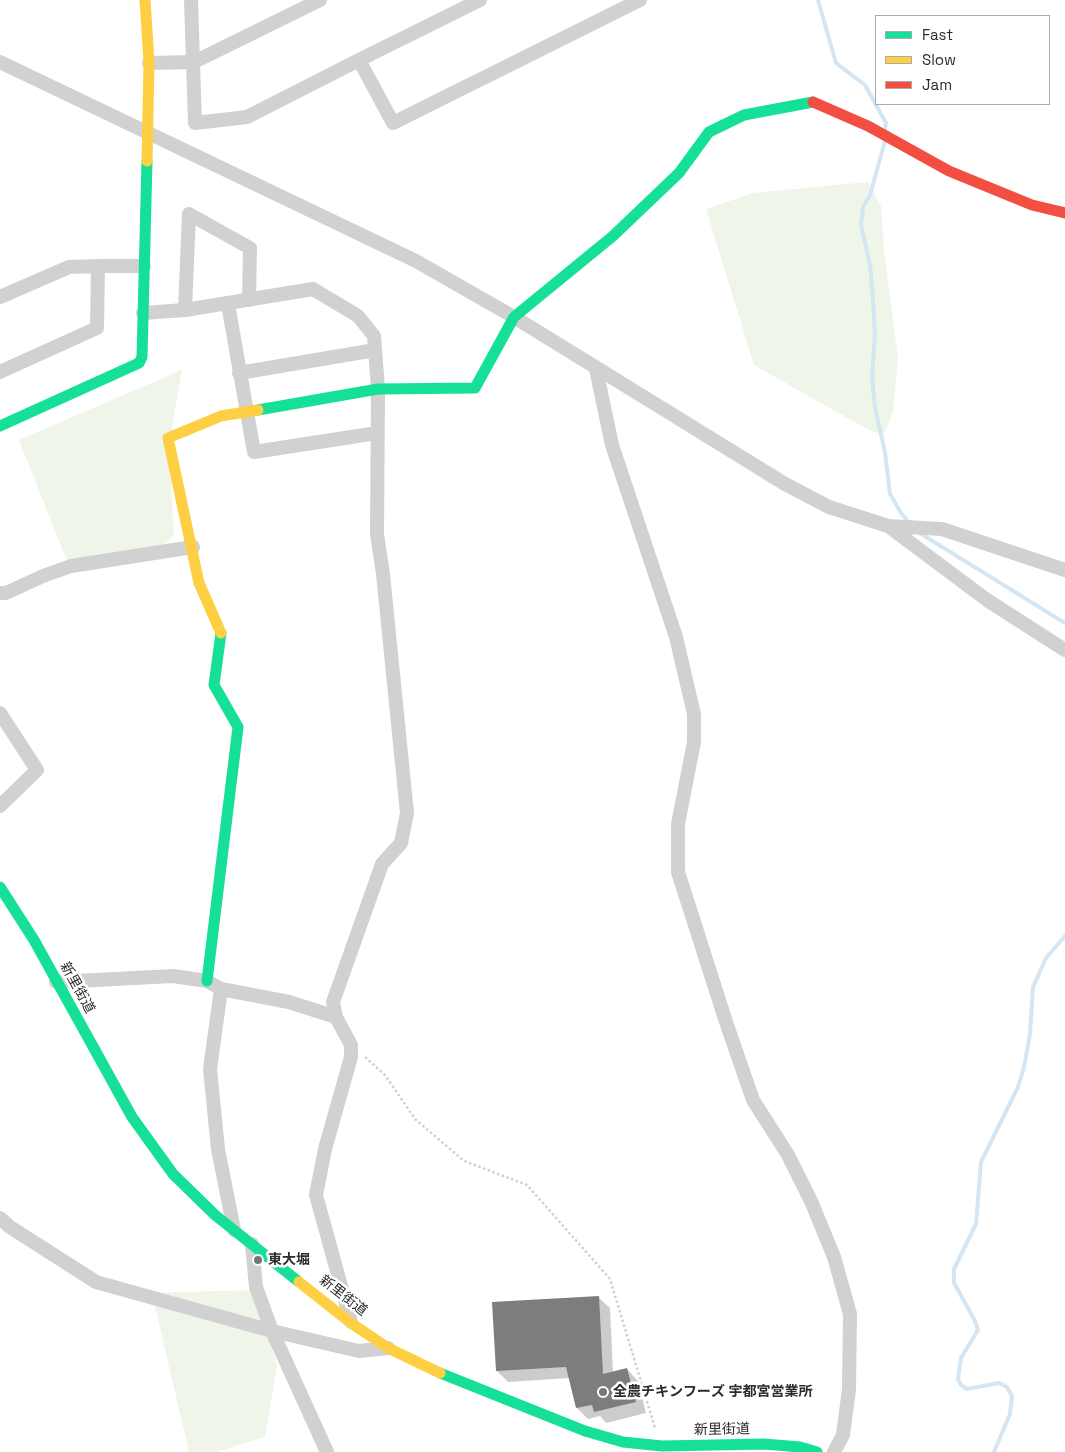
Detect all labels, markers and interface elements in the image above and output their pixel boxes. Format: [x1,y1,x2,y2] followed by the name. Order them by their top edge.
[875,15,1050,105] legend
[922,25,953,44] text: Fast
[922,50,956,69] text: Slow
[922,75,952,94] text: Jam
[56,959,98,1017] street label: 新里街道
[268,1252,310,1268] place label: 東大堀
[252,1254,264,1266] marker: 東大堀
[316,1272,370,1320] street label: 新里街道
[613,1384,813,1400] place label: 全農チキンフーズ 宇都宮営業所
[597,1386,609,1398] marker: 全農チキンフーズ 宇都宮営業所
[694,1421,750,1439] street label: 新里街道

